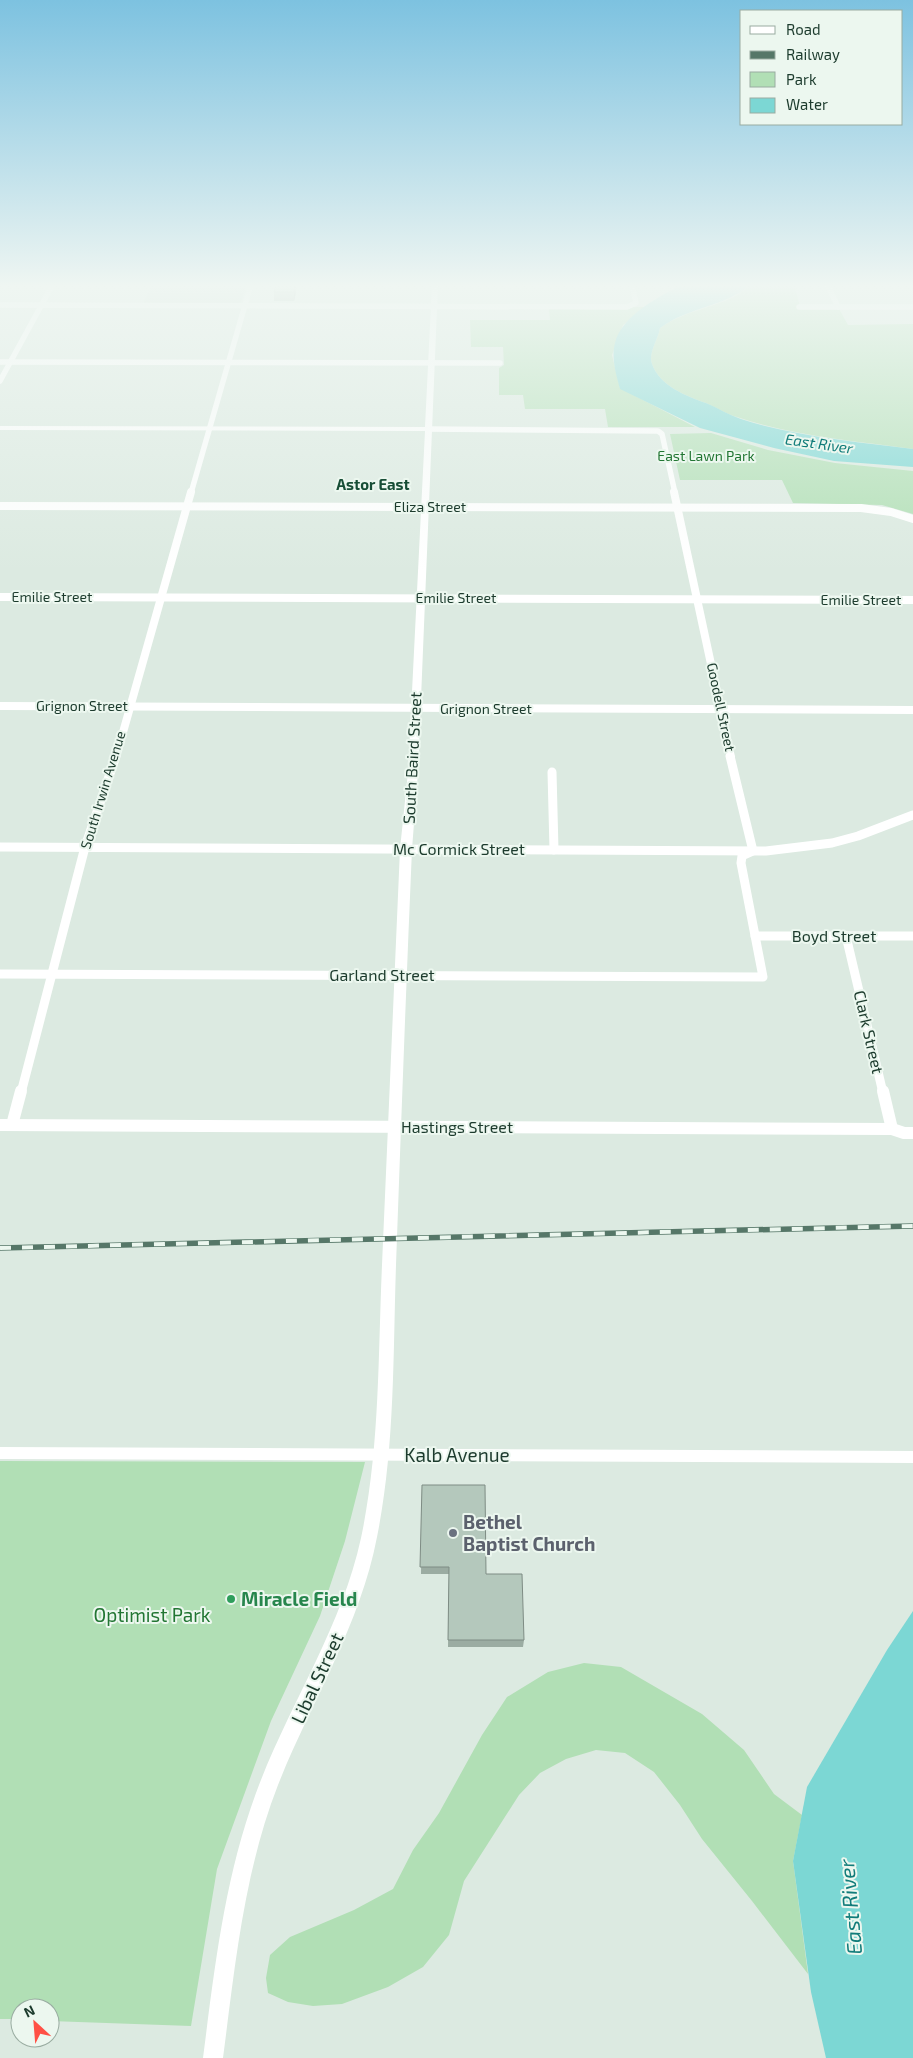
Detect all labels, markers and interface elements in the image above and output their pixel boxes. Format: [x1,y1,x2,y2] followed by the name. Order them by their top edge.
[740,10,903,125] legend
[786,20,821,38] text: Road
[786,45,840,63] text: Railway
[786,70,817,88] text: Park
[786,95,828,113] text: Water
[784,429,855,457] water label: East River
[657,447,755,464] park label: East Lawn Park
[336,475,410,493] district label: Astor East
[394,498,466,515] street label: Eliza Street
[12,588,92,605] street label: Emilie Street
[416,589,496,606] street label: Emilie Street
[821,591,901,608] street label: Emilie Street
[704,661,739,753] street label: Goodell Street
[399,691,424,825] street label: South Baird Street
[36,697,128,714] street label: Grignon Street
[440,700,532,717] street label: Grignon Street
[76,729,129,851] street label: South Irwin Avenue
[393,839,525,858] street label: Mc Cormick Street
[792,926,876,945] street label: Boyd Street
[329,965,435,984] street label: Garland Street
[851,988,888,1075] street label: Clark Street
[401,1117,513,1136] street label: Hastings Street
[404,1443,510,1466] street label: Kalb Avenue
[463,1510,595,1555] place label: Bethel Baptist Church
[447,1527,459,1539] marker: Bethel Baptist Church
[241,1587,357,1610] place label: Miracle Field
[225,1593,237,1605] marker: Miracle Field
[94,1603,211,1626] park label: Optimist Park
[285,1629,348,1727] street label: Libal Street
[833,1858,866,1956] water label: East River
[10,1998,60,2048] north arrow
[21,2001,37,2021] text: N

